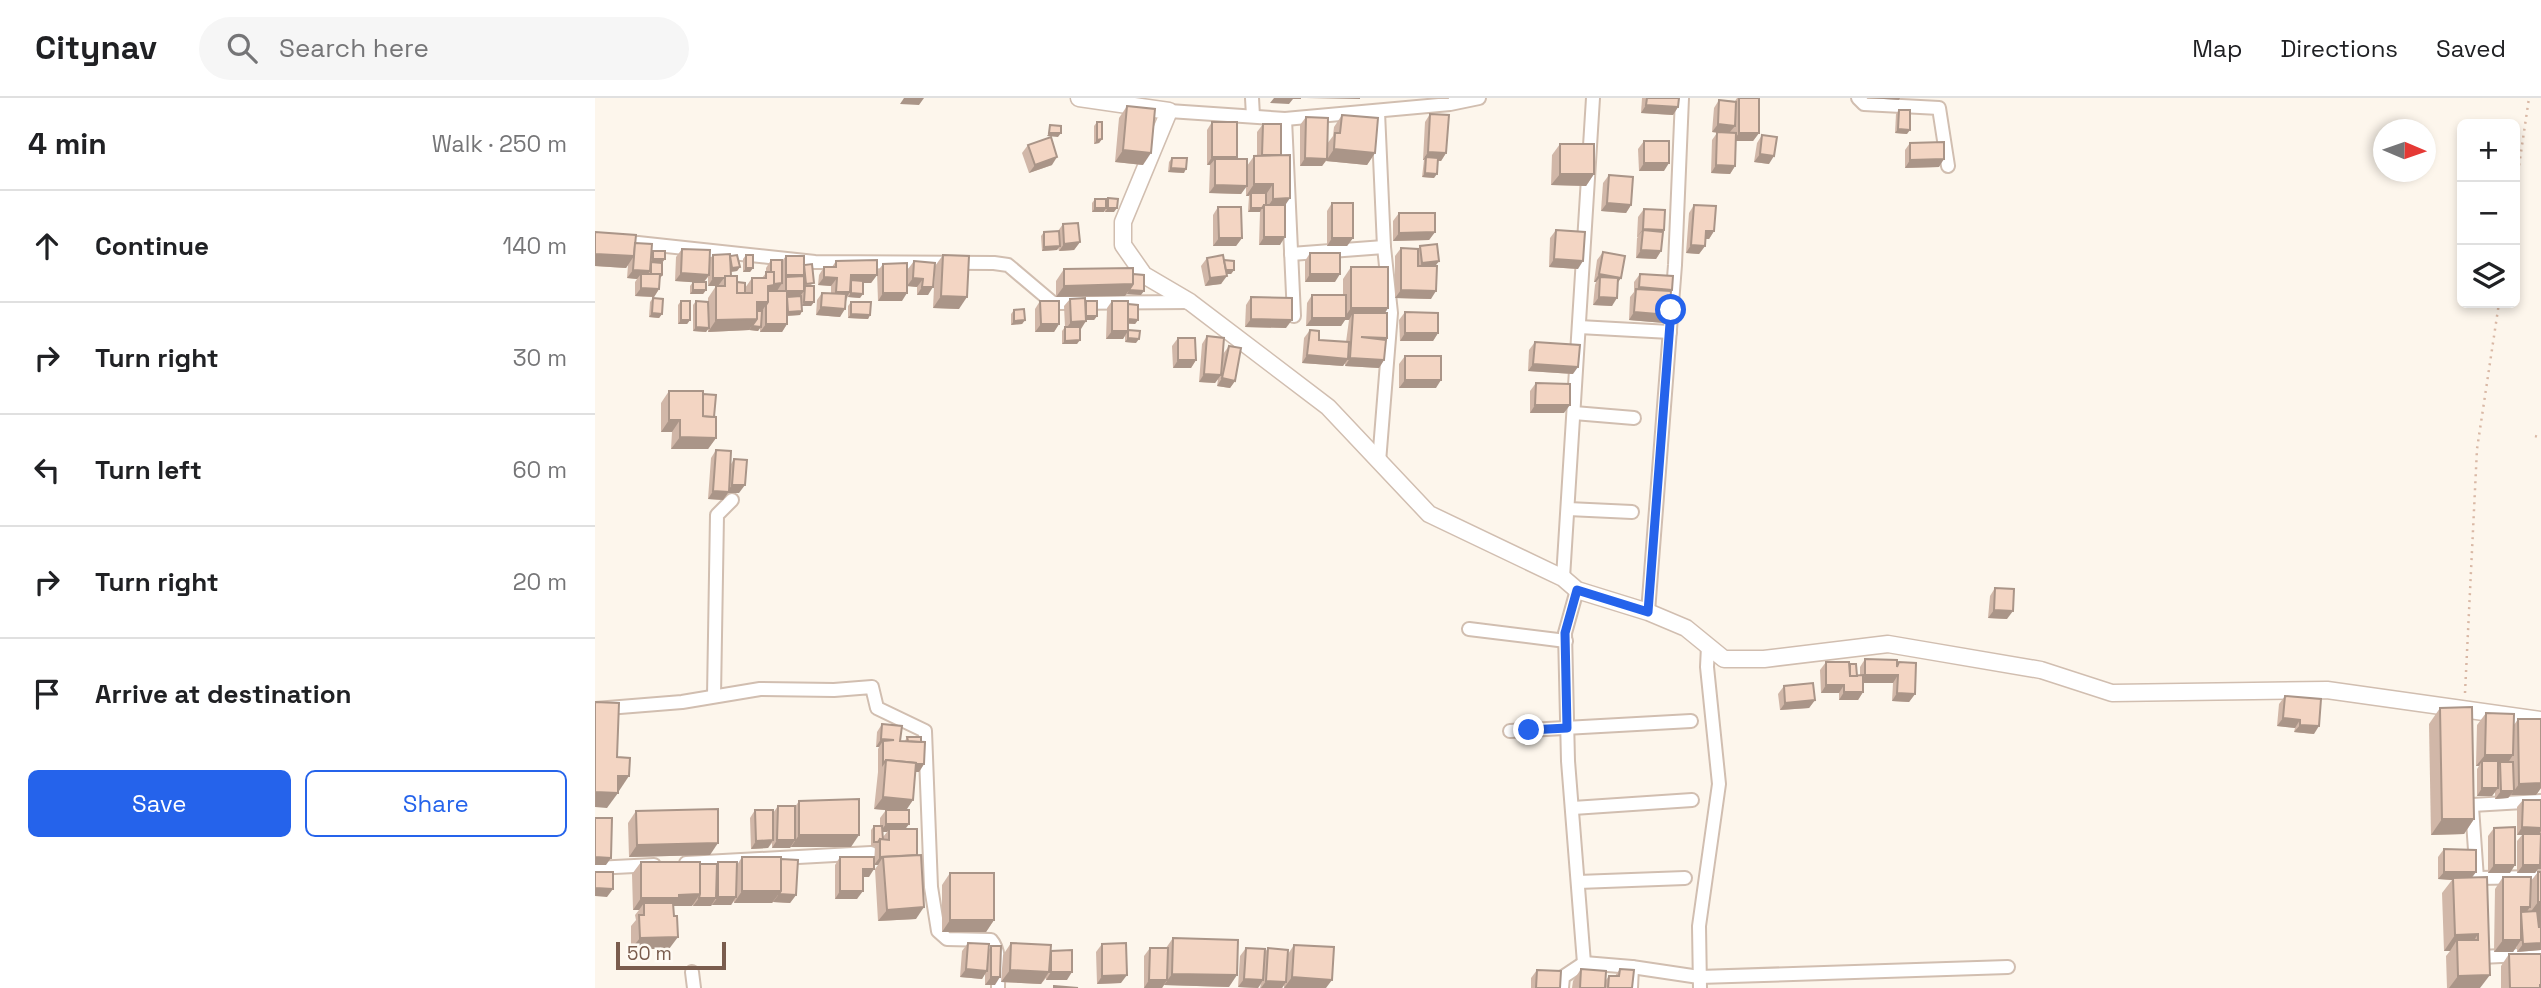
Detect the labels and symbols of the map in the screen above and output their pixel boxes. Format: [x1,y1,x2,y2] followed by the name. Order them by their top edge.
[2373,119,2436,182] north arrow
[1655,294,1686,325] route start
[1513,714,1544,745] route end
[616,939,726,971] scale bar

